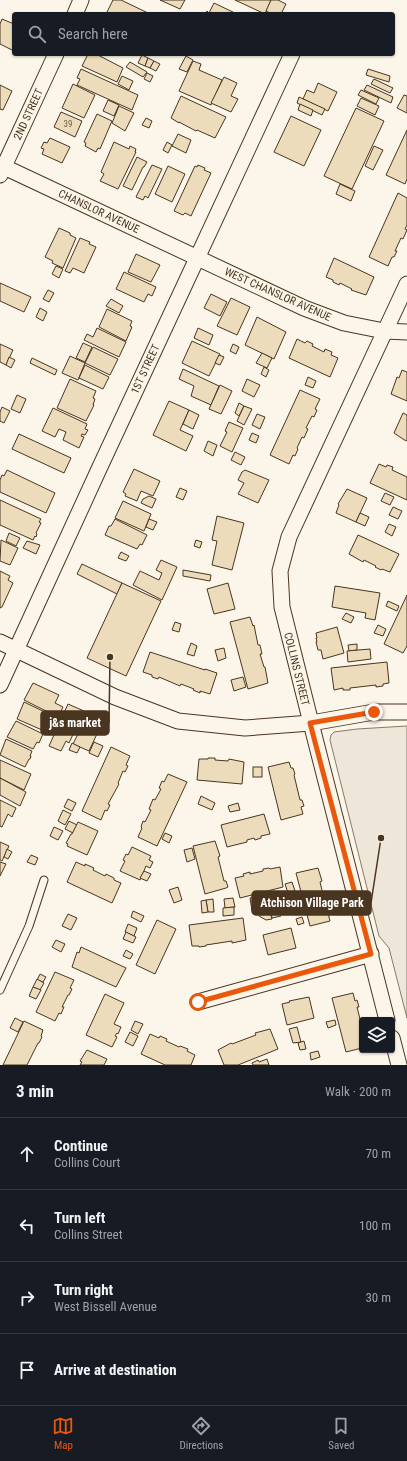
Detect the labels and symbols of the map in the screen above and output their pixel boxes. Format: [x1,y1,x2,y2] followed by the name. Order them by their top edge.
[11,86,46,142] street label: 2ND STREET
[64,119,72,129] house number: 39
[56,187,142,236] street label: CHANSLOR AVENUE
[222,265,334,324] street label: WEST CHANSLOR AVENUE
[128,342,163,396] street label: 1ST STREET
[281,631,312,707] street label: COLLINS STREET
[365,703,383,721] route end
[41,711,109,735] callout: j&s market
[48,716,101,730] text: j&s market
[252,891,371,915] callout: Atchison Village Park
[260,896,364,910] text: Atchison Village Park
[189,993,207,1011] route start

